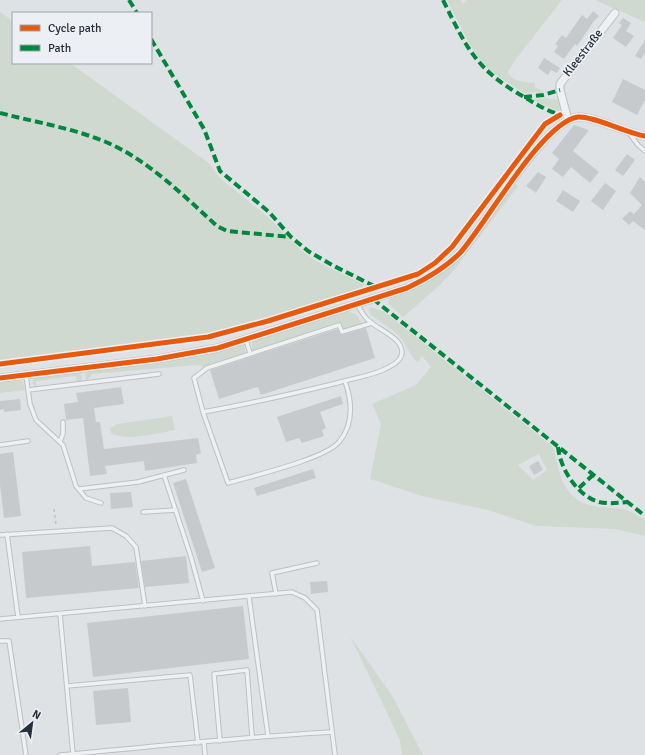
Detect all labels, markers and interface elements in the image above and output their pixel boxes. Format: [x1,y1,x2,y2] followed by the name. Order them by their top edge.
[12,12,152,64] legend
[48,21,101,36] text: Cycle path
[560,26,606,80] street label: Kleestraße
[48,41,71,56] text: Path
[12,703,52,743] north arrow
[30,707,43,722] text: N

